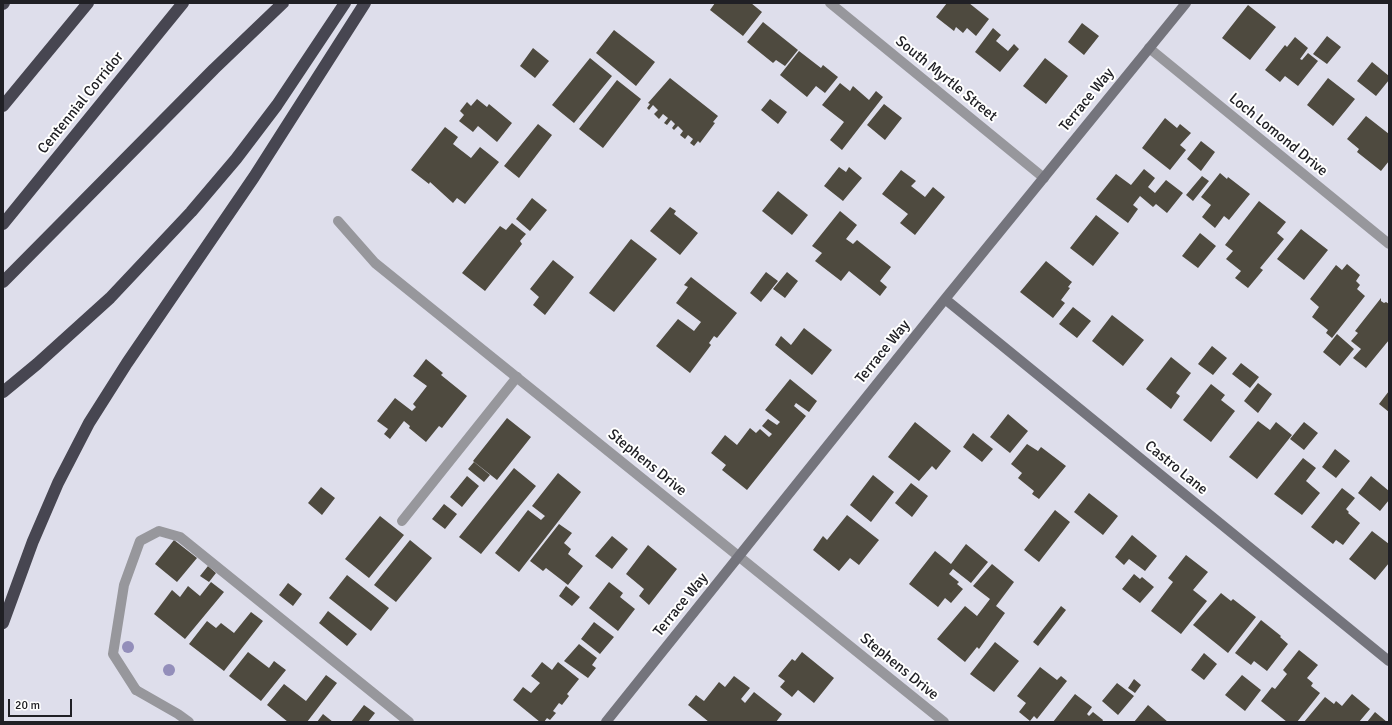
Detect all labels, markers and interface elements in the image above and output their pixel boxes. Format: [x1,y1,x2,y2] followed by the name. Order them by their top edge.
[892,33,1000,125] street label: South Myrtle Street
[34,48,128,158] street label: Centennial Corridor
[1056,65,1118,135] street label: Terrace Way
[1225,90,1331,180] street label: Loch Lomond Drive
[852,317,914,387] street label: Terrace Way
[604,426,690,500] street label: Stephens Drive
[1141,437,1211,499] street label: Castro Lane
[650,570,712,640] street label: Terrace Way
[856,630,942,704] street label: Stephens Drive
[10,691,74,717] scale bar
[15,698,40,713] text: 20 m

